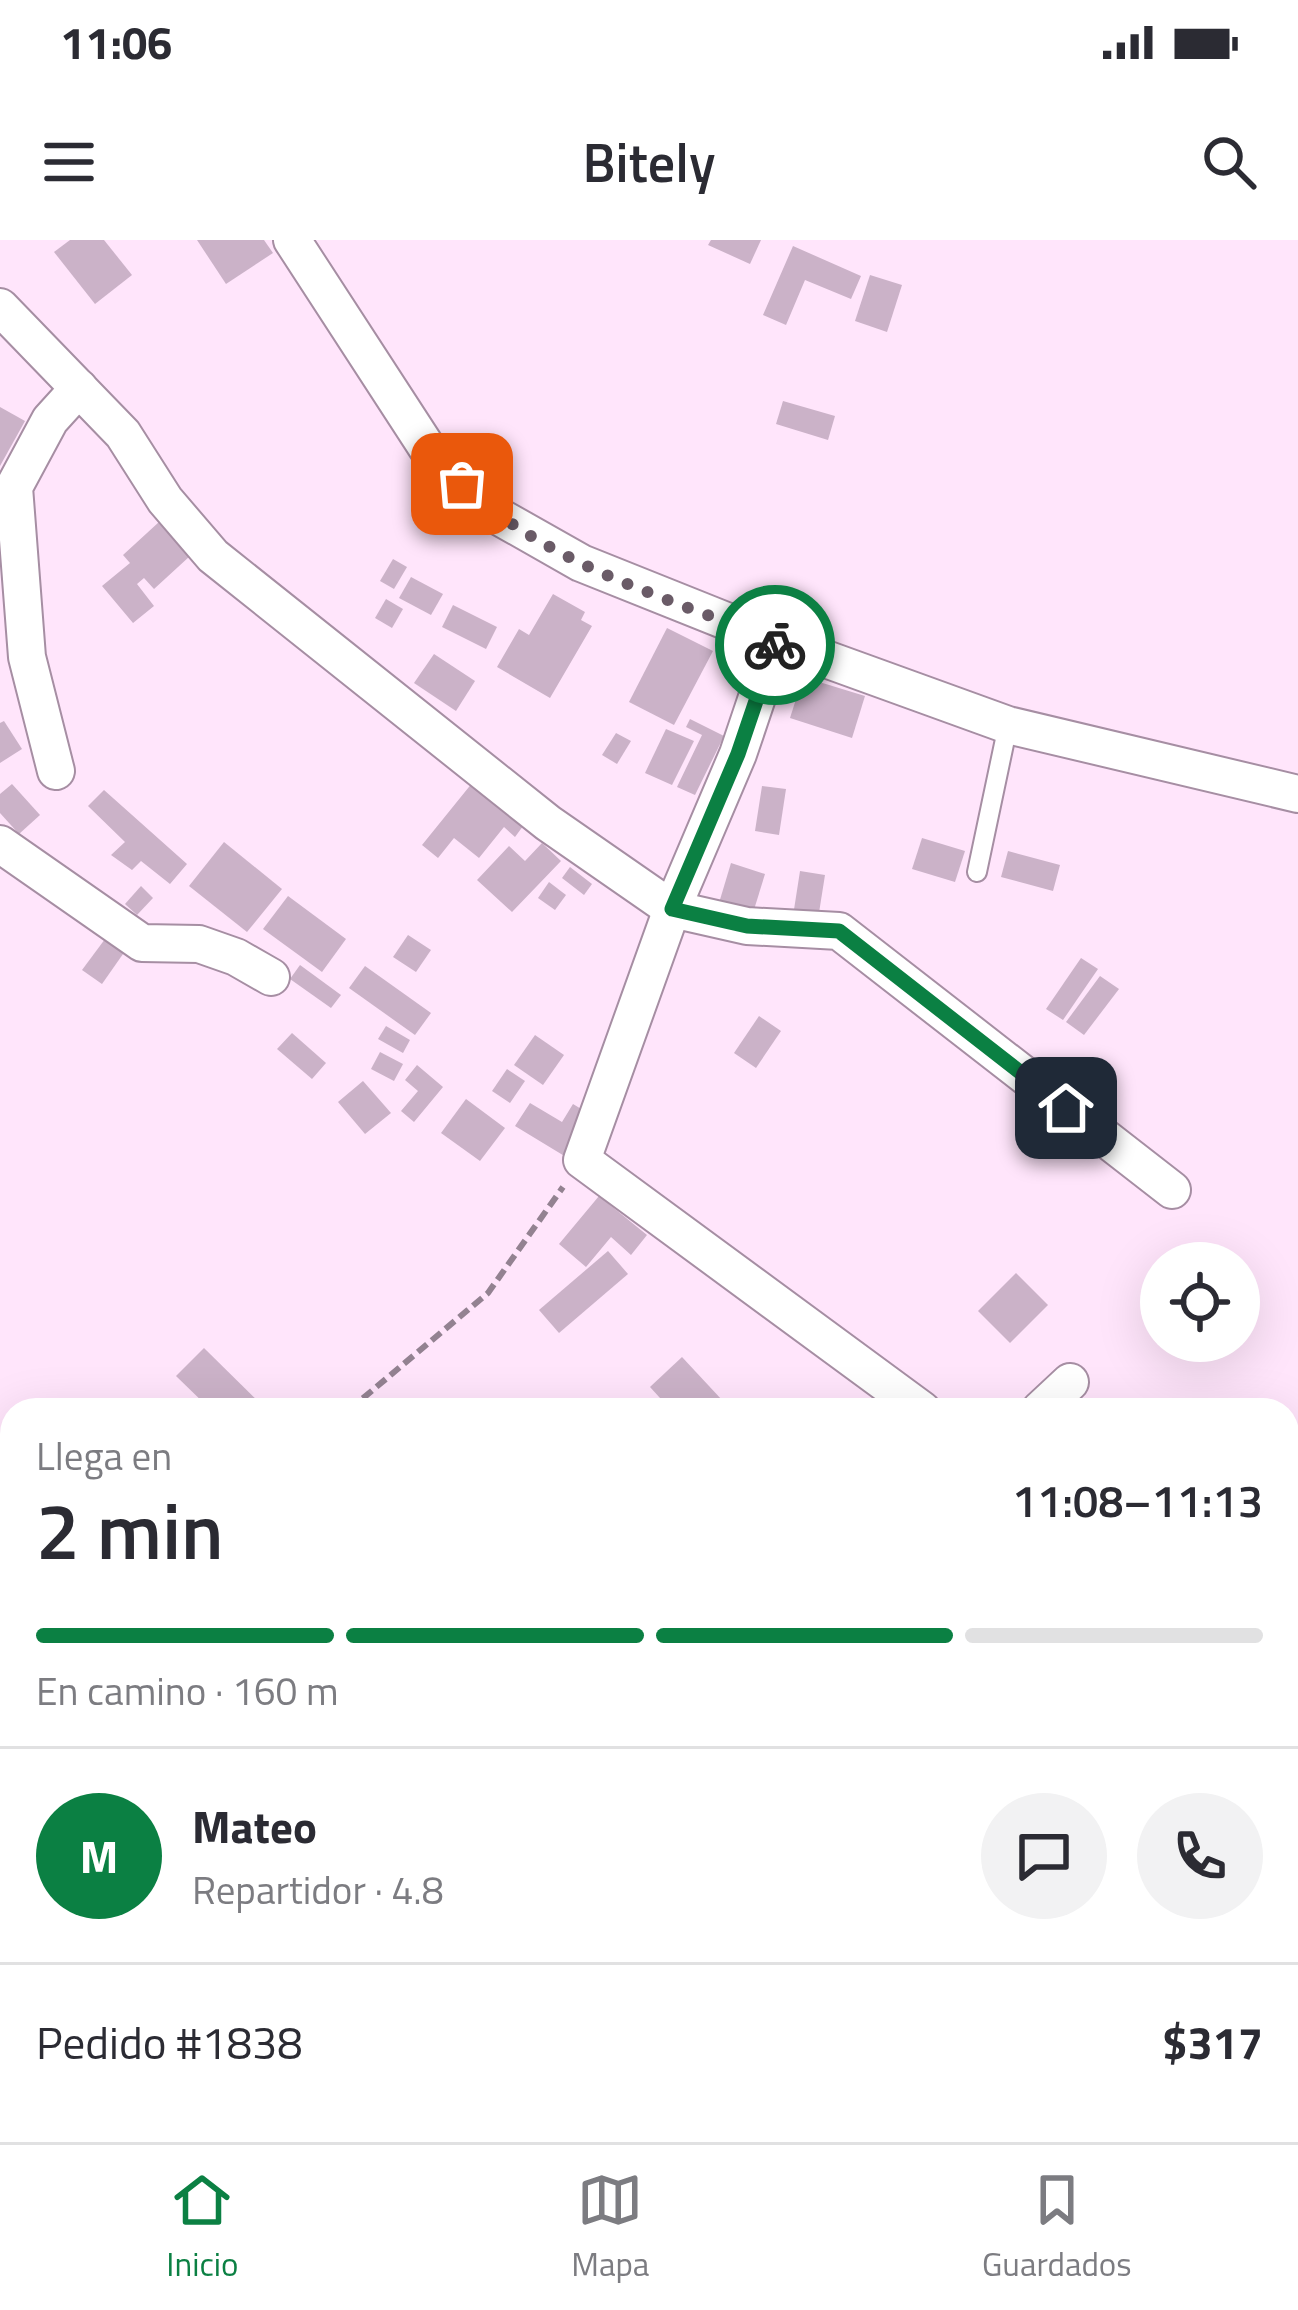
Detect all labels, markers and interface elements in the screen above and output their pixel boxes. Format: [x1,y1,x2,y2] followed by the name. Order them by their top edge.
[60,8,172,76] text: 11:06
[582,121,716,203] text: Bitely
[36,129,102,195] icon: menu
[1196,129,1262,195] icon: search
[411,433,513,535] pin
[429,451,495,517] icon: bag
[715,585,835,705] courier
[742,612,808,678] icon: bike
[1015,1057,1117,1159] pin
[1033,1075,1099,1141] icon: home
[1140,1242,1260,1362] map controls
[1140,1242,1260,1362] button: locate
[36,1426,172,1485] text: Llega en
[1012,1466,1263,1534] text: 11:08–11:13
[36,1471,224,1589] text: 2 min
[36,1661,339,1720] text: En camino · 160 m
[192,1792,317,1860] text: Mateo
[981,1793,1107,1919] button: chat
[1137,1793,1263,1919] button: phone
[80,1822,118,1890] text: M
[192,1860,444,1919] text: Repartidor · 4.8
[36,2008,302,2076] text: Pedido #1838
[1162,2008,1263,2076] text: $317
[166,2167,238,2289] tab: Inicio
[571,2167,649,2289] tab: Mapa
[982,2167,1132,2289] tab: Guardados

